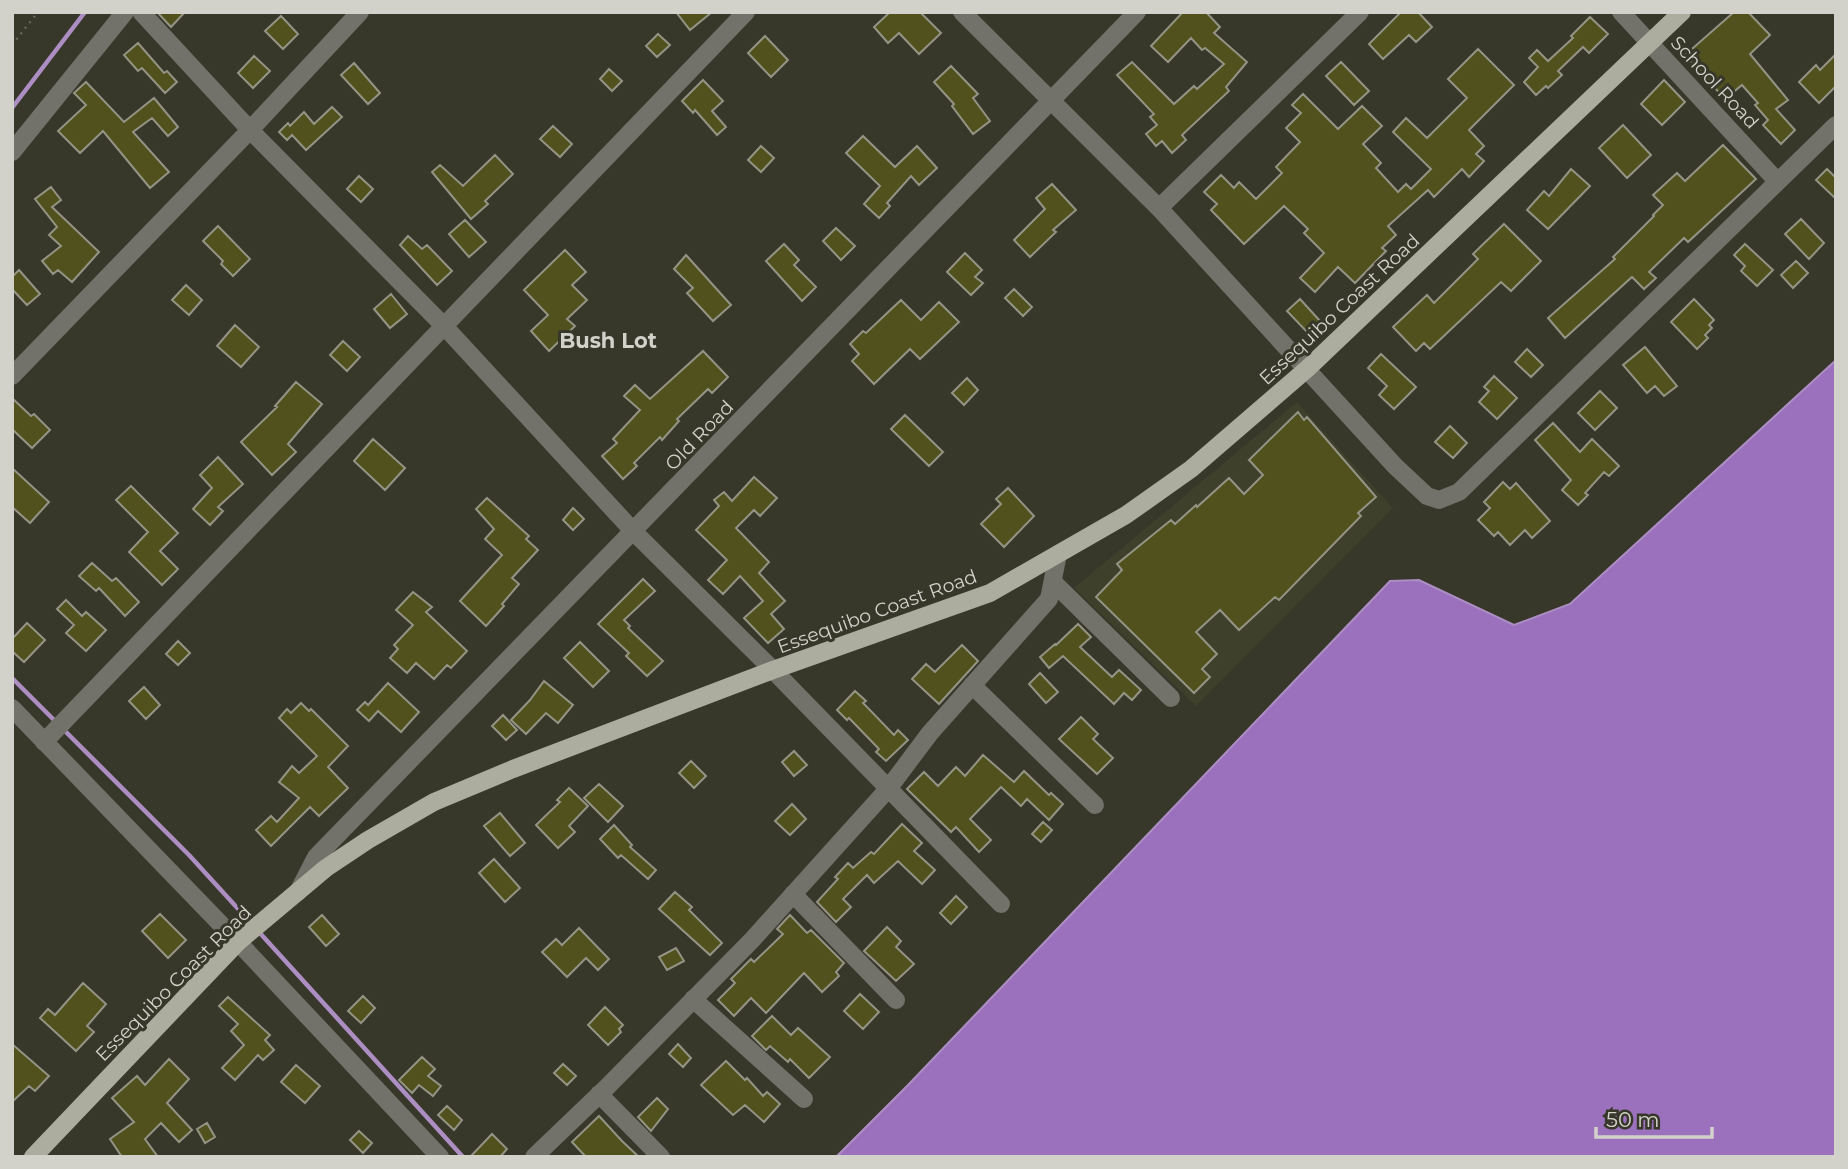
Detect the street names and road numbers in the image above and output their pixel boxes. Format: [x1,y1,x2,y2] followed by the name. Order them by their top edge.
[1666,31,1764,134] street label: School Road
[1254,229,1424,390] street label: Essequibo Coast Road
[660,395,738,475] street label: Old Road
[774,565,980,658] street label: Essequibo Coast Road
[91,901,256,1066] street label: Essequibo Coast Road

